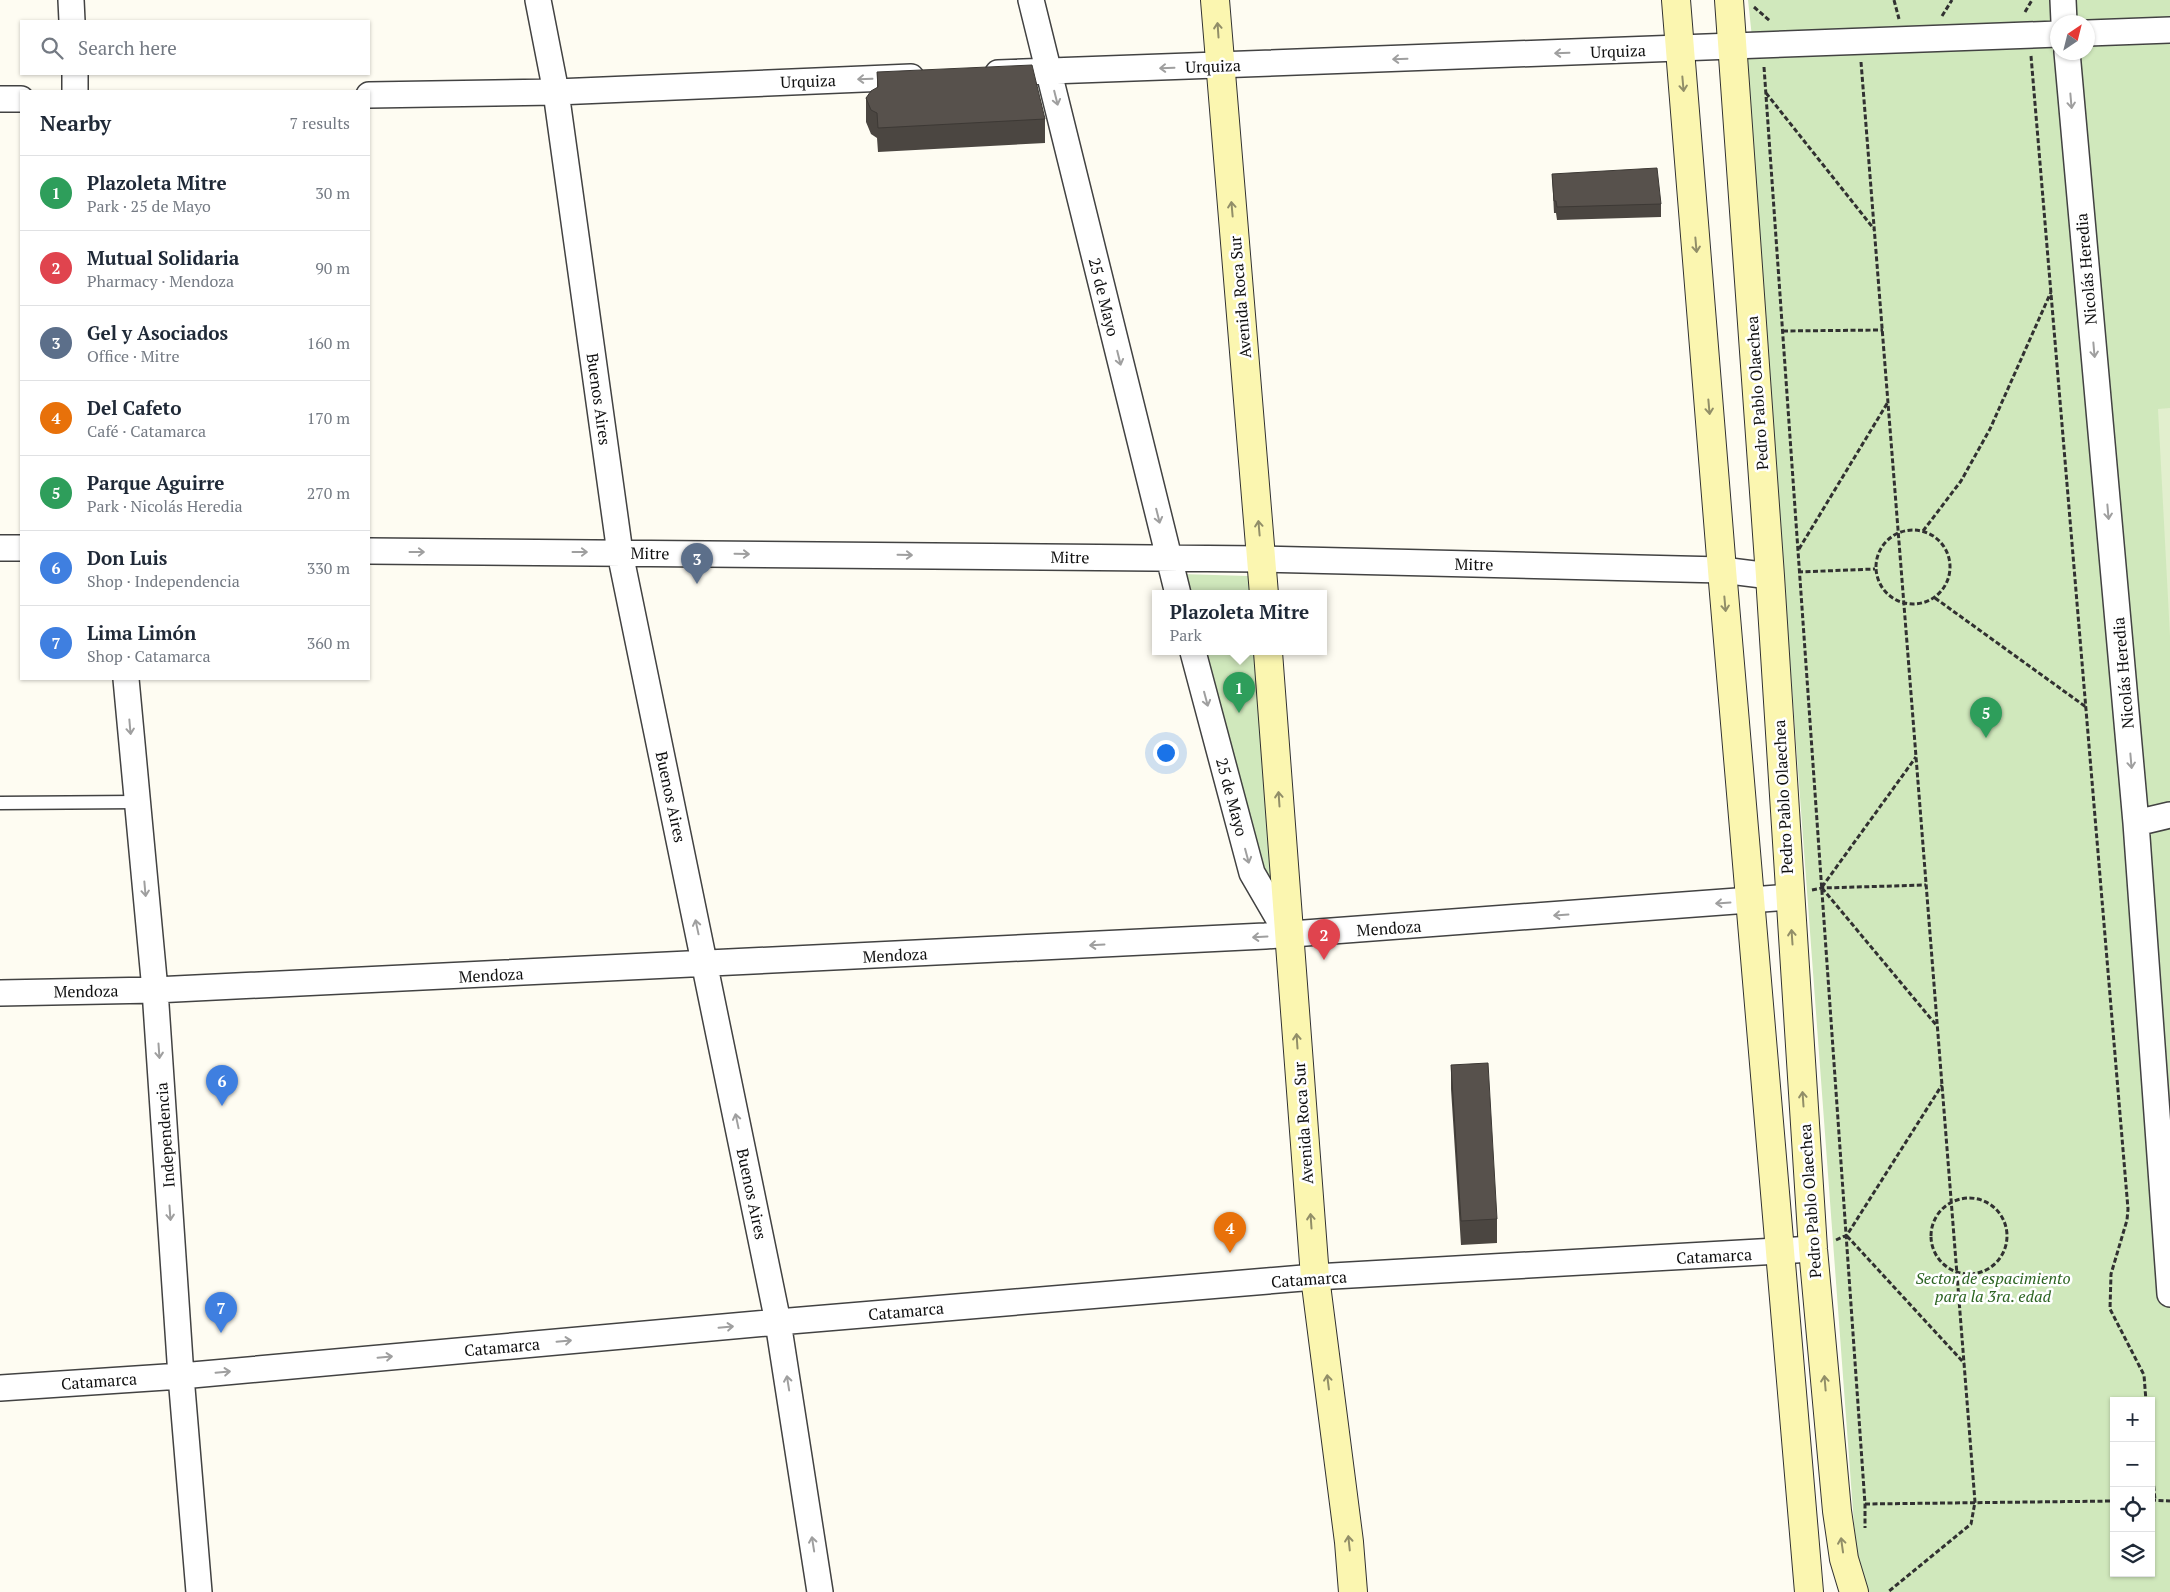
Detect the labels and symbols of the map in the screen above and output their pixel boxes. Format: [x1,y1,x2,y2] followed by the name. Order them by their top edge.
[2050,15,2095,60] north arrow
[1213,22,1222,38] one-way arrow
[1590,39,1646,63] street label: Urquiza
[1554,49,1570,58] one-way arrow
[1185,54,1241,78] street label: Urquiza
[1392,55,1408,64] one-way arrow
[1160,63,1176,72] one-way arrow
[780,69,836,93] street label: Urquiza
[857,74,874,84] one-way arrow
[1678,75,1687,91] one-way arrow
[1052,90,1061,106] one-way arrow
[2066,93,2076,109] one-way arrow
[1228,202,1237,218] one-way arrow
[2070,212,2102,326] street label: Nicolás Heredia
[1224,234,1256,359] street label: Avenida Roca Sur
[1691,237,1700,253] one-way arrow
[1084,255,1124,339] street label: 25 de Mayo
[1741,315,1773,471] street label: Pedro Pablo Olaechea
[2089,342,2098,358] one-way arrow
[1115,349,1124,365] one-way arrow
[582,352,616,447] street label: Buenos Aires
[1704,399,1713,415] one-way arrow
[2103,504,2113,520] one-way arrow
[1154,507,1163,523] one-way arrow
[1254,520,1264,536] one-way arrow
[630,542,670,564] street label: Mitre
[681,543,713,584] pin: 3
[1050,546,1090,568] street label: Mitre
[409,547,425,557] one-way arrow
[572,547,588,557] one-way arrow
[734,549,750,559] one-way arrow
[896,550,913,560] one-way arrow
[1454,553,1494,575] street label: Mitre
[1720,596,1729,612] one-way arrow
[2107,616,2139,730] street label: Nicolás Heredia
[1223,672,1255,713] pin: 1
[1201,690,1211,706] one-way arrow
[1970,697,2002,738] pin: 5
[125,719,135,735] one-way arrow
[1768,719,1798,875] street label: Pedro Pablo Olaechea
[1153,740,1179,766] your location
[651,749,691,845] street label: Buenos Aires
[2126,753,2135,769] one-way arrow
[1211,755,1253,839] street label: 25 de Mayo
[1274,791,1283,807] one-way arrow
[1243,847,1252,863] one-way arrow
[140,881,150,897] one-way arrow
[1716,898,1732,908] one-way arrow
[1554,910,1570,920] one-way arrow
[1356,915,1422,941] street label: Mendoza
[1308,919,1340,960] pin: 2
[692,920,701,936] one-way arrow
[1787,929,1797,945] one-way arrow
[1252,932,1268,941] one-way arrow
[1090,940,1106,950] one-way arrow
[862,942,928,968] street label: Mendoza
[458,962,524,988] street label: Mendoza
[53,979,119,1003] street label: Mendoza
[1292,1034,1301,1050] one-way arrow
[154,1043,163,1059] one-way arrow
[1288,1060,1318,1185] street label: Avenida Roca Sur
[206,1065,238,1106] pin: 6
[150,1082,180,1188] street label: Independencia
[1798,1091,1807,1107] one-way arrow
[732,1113,741,1129] one-way arrow
[1794,1123,1826,1279] street label: Pedro Pablo Olaechea
[732,1146,772,1242] street label: Buenos Aires
[165,1205,174,1221] one-way arrow
[1214,1212,1246,1253] pin: 4
[1306,1213,1315,1229] one-way arrow
[1675,1243,1753,1269] street label: Catamarca
[1270,1265,1348,1293] street label: Catamarca
[1915,1267,2071,1307] park label: Sector de espacimiento para la 3ra. edad
[205,1292,237,1333] pin: 7
[867,1297,945,1325] street label: Catamarca
[718,1322,734,1331] one-way arrow
[463,1333,541,1361] street label: Catamarca
[556,1336,572,1346] one-way arrow
[377,1352,393,1362] one-way arrow
[60,1367,138,1395] street label: Catamarca
[215,1367,231,1377] one-way arrow
[1323,1375,1333,1391] one-way arrow
[1820,1375,1830,1391] one-way arrow
[782,1376,792,1392] one-way arrow
[807,1536,817,1552] one-way arrow
[1344,1536,1354,1552] one-way arrow
[1837,1537,1847,1553] one-way arrow

